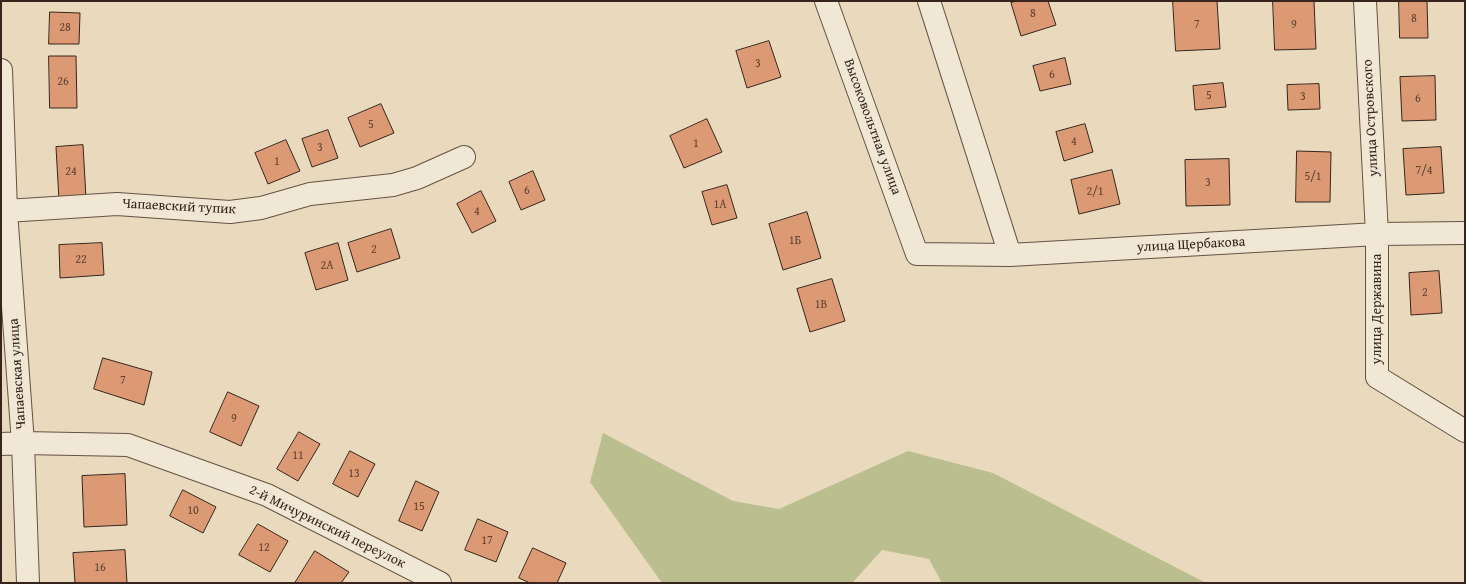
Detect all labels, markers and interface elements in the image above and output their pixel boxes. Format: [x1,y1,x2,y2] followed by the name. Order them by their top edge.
[1030,7,1036,21] house number: 8
[1411,12,1417,26] house number: 8
[1194,18,1200,32] house number: 7
[1291,18,1297,32] house number: 9
[59,21,71,35] house number: 28
[755,57,761,71] house number: 3
[840,57,904,197] street label: Высоковольтная улица
[1360,59,1382,177] street label: улица Островского
[1049,68,1055,82] house number: 6
[57,75,69,89] house number: 26
[1206,89,1212,103] house number: 5
[1300,90,1306,104] house number: 3
[1415,92,1421,106] house number: 6
[368,118,374,132] house number: 5
[1071,135,1077,149] house number: 4
[693,137,699,151] house number: 1
[317,141,323,155] house number: 3
[274,155,280,169] house number: 1
[1415,164,1433,178] house number: 7/4
[65,165,77,179] house number: 24
[1304,170,1322,184] house number: 5/1
[1205,176,1211,190] house number: 3
[524,184,530,198] house number: 6
[1086,185,1104,199] house number: 2/1
[122,196,236,218] street label: Чапаевский тупик
[713,198,727,212] house number: 1А
[474,205,480,219] house number: 4
[789,234,801,248] house number: 1Б
[1136,234,1246,256] street label: улица Щербакова
[371,243,377,257] house number: 2
[75,253,87,267] house number: 22
[1369,254,1385,364] street label: улица Державина
[320,259,334,273] house number: 2А
[1422,286,1428,300] house number: 2
[815,298,827,312] house number: 1В
[6,318,30,430] street label: Чапаевская улица
[120,374,126,388] house number: 7
[231,412,237,426] house number: 9
[292,449,304,463] house number: 11
[348,467,360,481] house number: 13
[246,482,408,572] street label: 2-й Мичуринский переулок
[413,500,425,514] house number: 15
[187,504,199,518] house number: 10
[481,534,493,548] house number: 17
[258,541,270,555] house number: 12
[94,561,106,575] house number: 16

